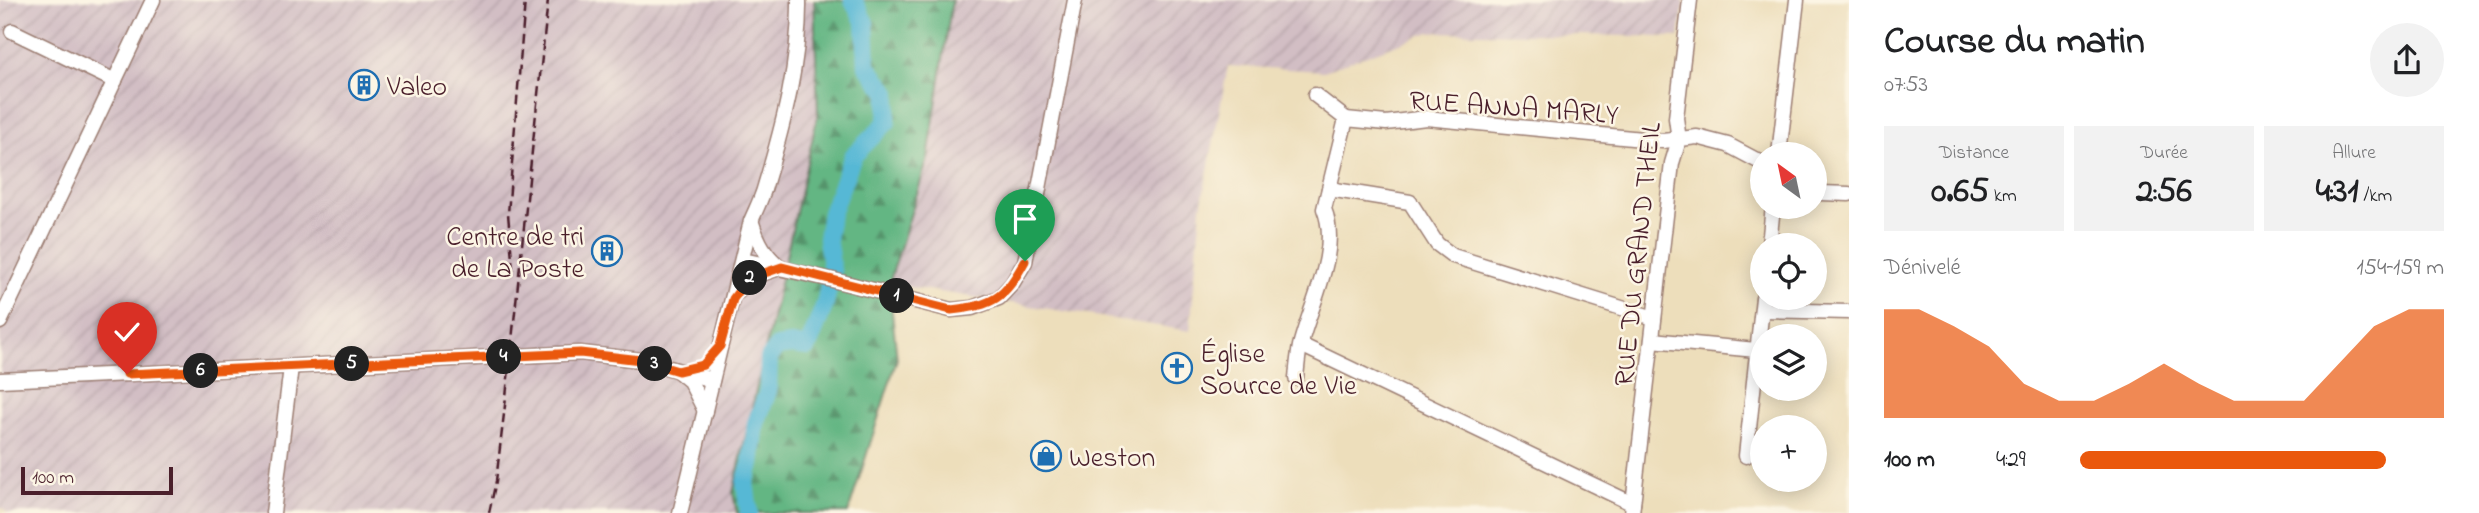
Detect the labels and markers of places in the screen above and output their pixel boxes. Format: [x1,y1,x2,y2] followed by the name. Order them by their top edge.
[347,68,381,102] building icon: Valeo
[386,68,447,109] place label: Valeo
[995,189,1055,261] pin
[446,218,584,291] place label: Centre de tri de La Poste
[590,234,624,268] building icon: Centre de tri de La Poste
[732,260,768,296] pin: 2
[880,278,914,314] pin: 1
[97,302,157,374] pin
[1200,335,1357,408] place label: Église Source de Vie
[486,340,522,374] pin: 4
[334,346,370,382] pin: 5
[638,346,672,382] pin: 3
[1160,351,1194,385] church icon: Église Source de Vie
[184,354,218,388] pin: 6
[1029,439,1063,473] shop icon: Weston
[1069,439,1155,480] place label: Weston

